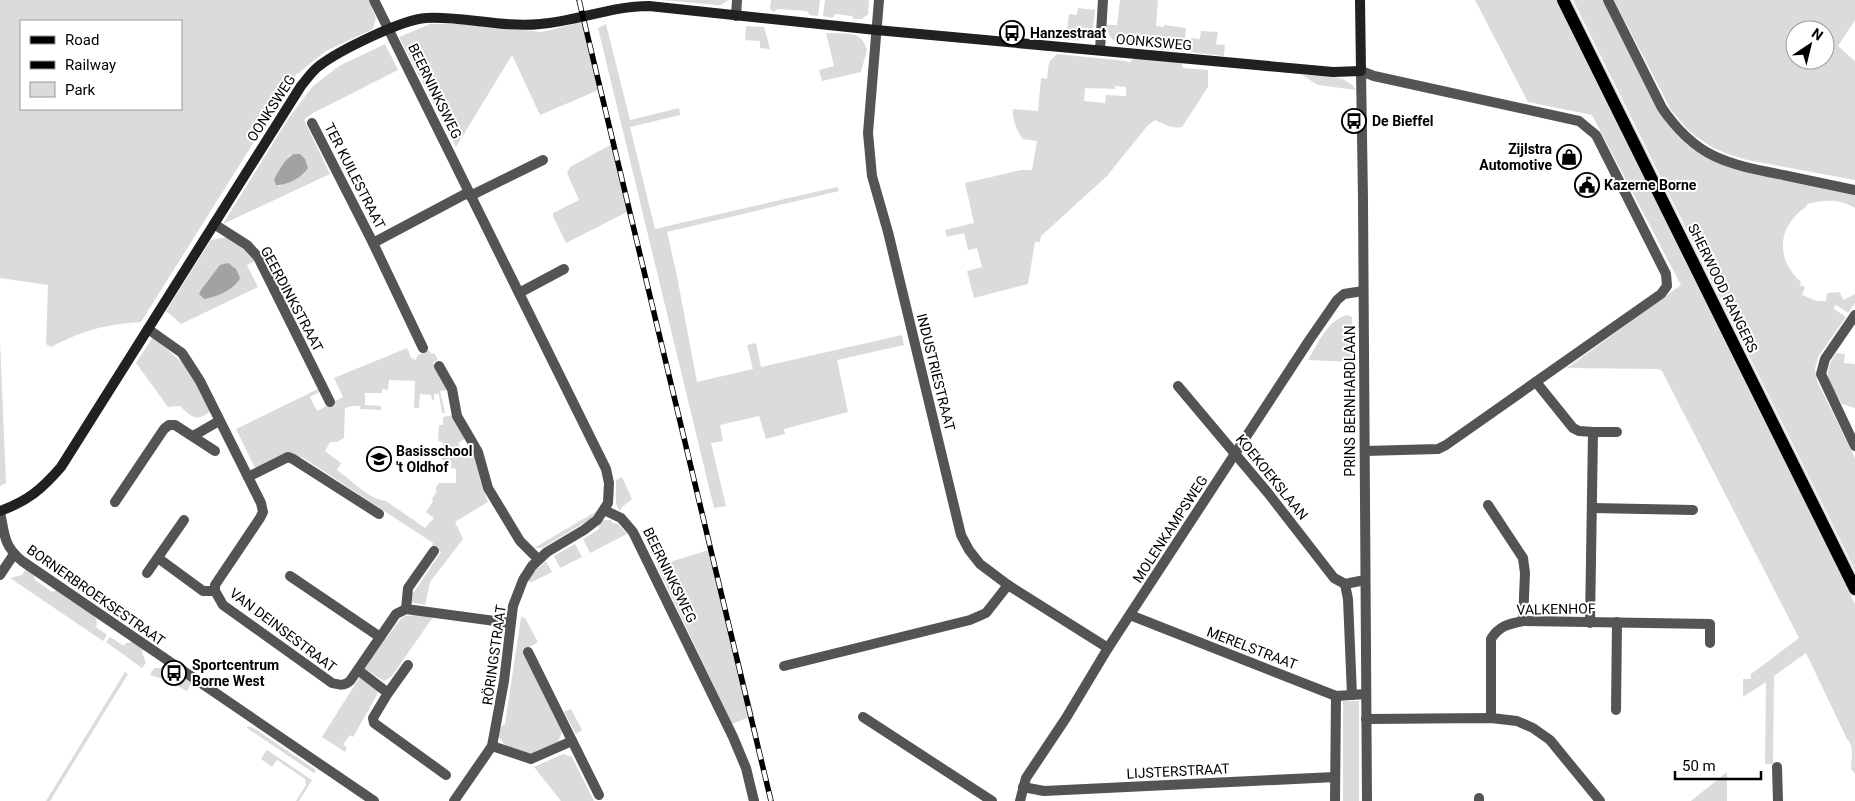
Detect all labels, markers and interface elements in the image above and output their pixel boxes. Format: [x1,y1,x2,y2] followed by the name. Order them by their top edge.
[20,20,182,110] legend
[999,20,1025,46] bus stop icon: Hanzestraat
[1785,20,1835,70] north arrow
[1030,25,1107,41] place label: Hanzestraat
[1809,25,1826,44] text: N
[65,31,99,49] text: Road
[1115,31,1193,53] street label: OONKSWEG
[405,41,465,141] street label: BEERNINKSWEG
[65,56,116,74] text: Railway
[244,72,298,144] street label: OONKSWEG
[65,81,96,99] text: Park
[1341,108,1367,134] bus stop icon: De Bieffel
[1372,113,1433,129] place label: De Bieffel
[321,120,389,232] street label: TER KUILESTRAAT
[1479,141,1553,173] place label: Zijlstra Automotive
[1556,144,1582,170] shop icon: Zijlstra Automotive
[1574,172,1600,198] public building icon: Kazerne Borne
[1604,177,1697,193] place label: Kazerne Borne
[1685,221,1761,355] street label: SHERWOOD RANGERS
[258,244,327,355] street label: GEERDINKSTRAAT
[914,312,958,433] street label: INDUSTRIESTRAAT
[1342,325,1358,477] street label: PRINS BERNHARDLAAN
[1233,431,1311,523] street label: KOEKOEKSLAAN
[396,443,472,475] place label: Basisschool 't Oldhof
[366,446,392,472] school or university icon: Basisschool 't Oldhof
[1129,472,1211,586] street label: MOLENKAMPSWEG
[640,525,700,625] street label: BEERNINKSWEG
[24,541,169,649] street label: BORNERBROEKSESTRAAT
[227,585,340,676] street label: VAN DEINSESTRAAT
[1516,600,1596,618] street label: VALKENHOF
[479,603,509,706] street label: RÖRINGSTRAAT
[1205,623,1300,673] street label: MERELSTRAAT
[192,657,279,689] place label: Sportcentrum Borne West
[161,660,187,686] bus stop icon: Sportcentrum Borne West
[1675,748,1761,780] scale bar
[1682,757,1716,775] text: 50 m
[1126,760,1231,782] street label: LIJSTERSTRAAT

